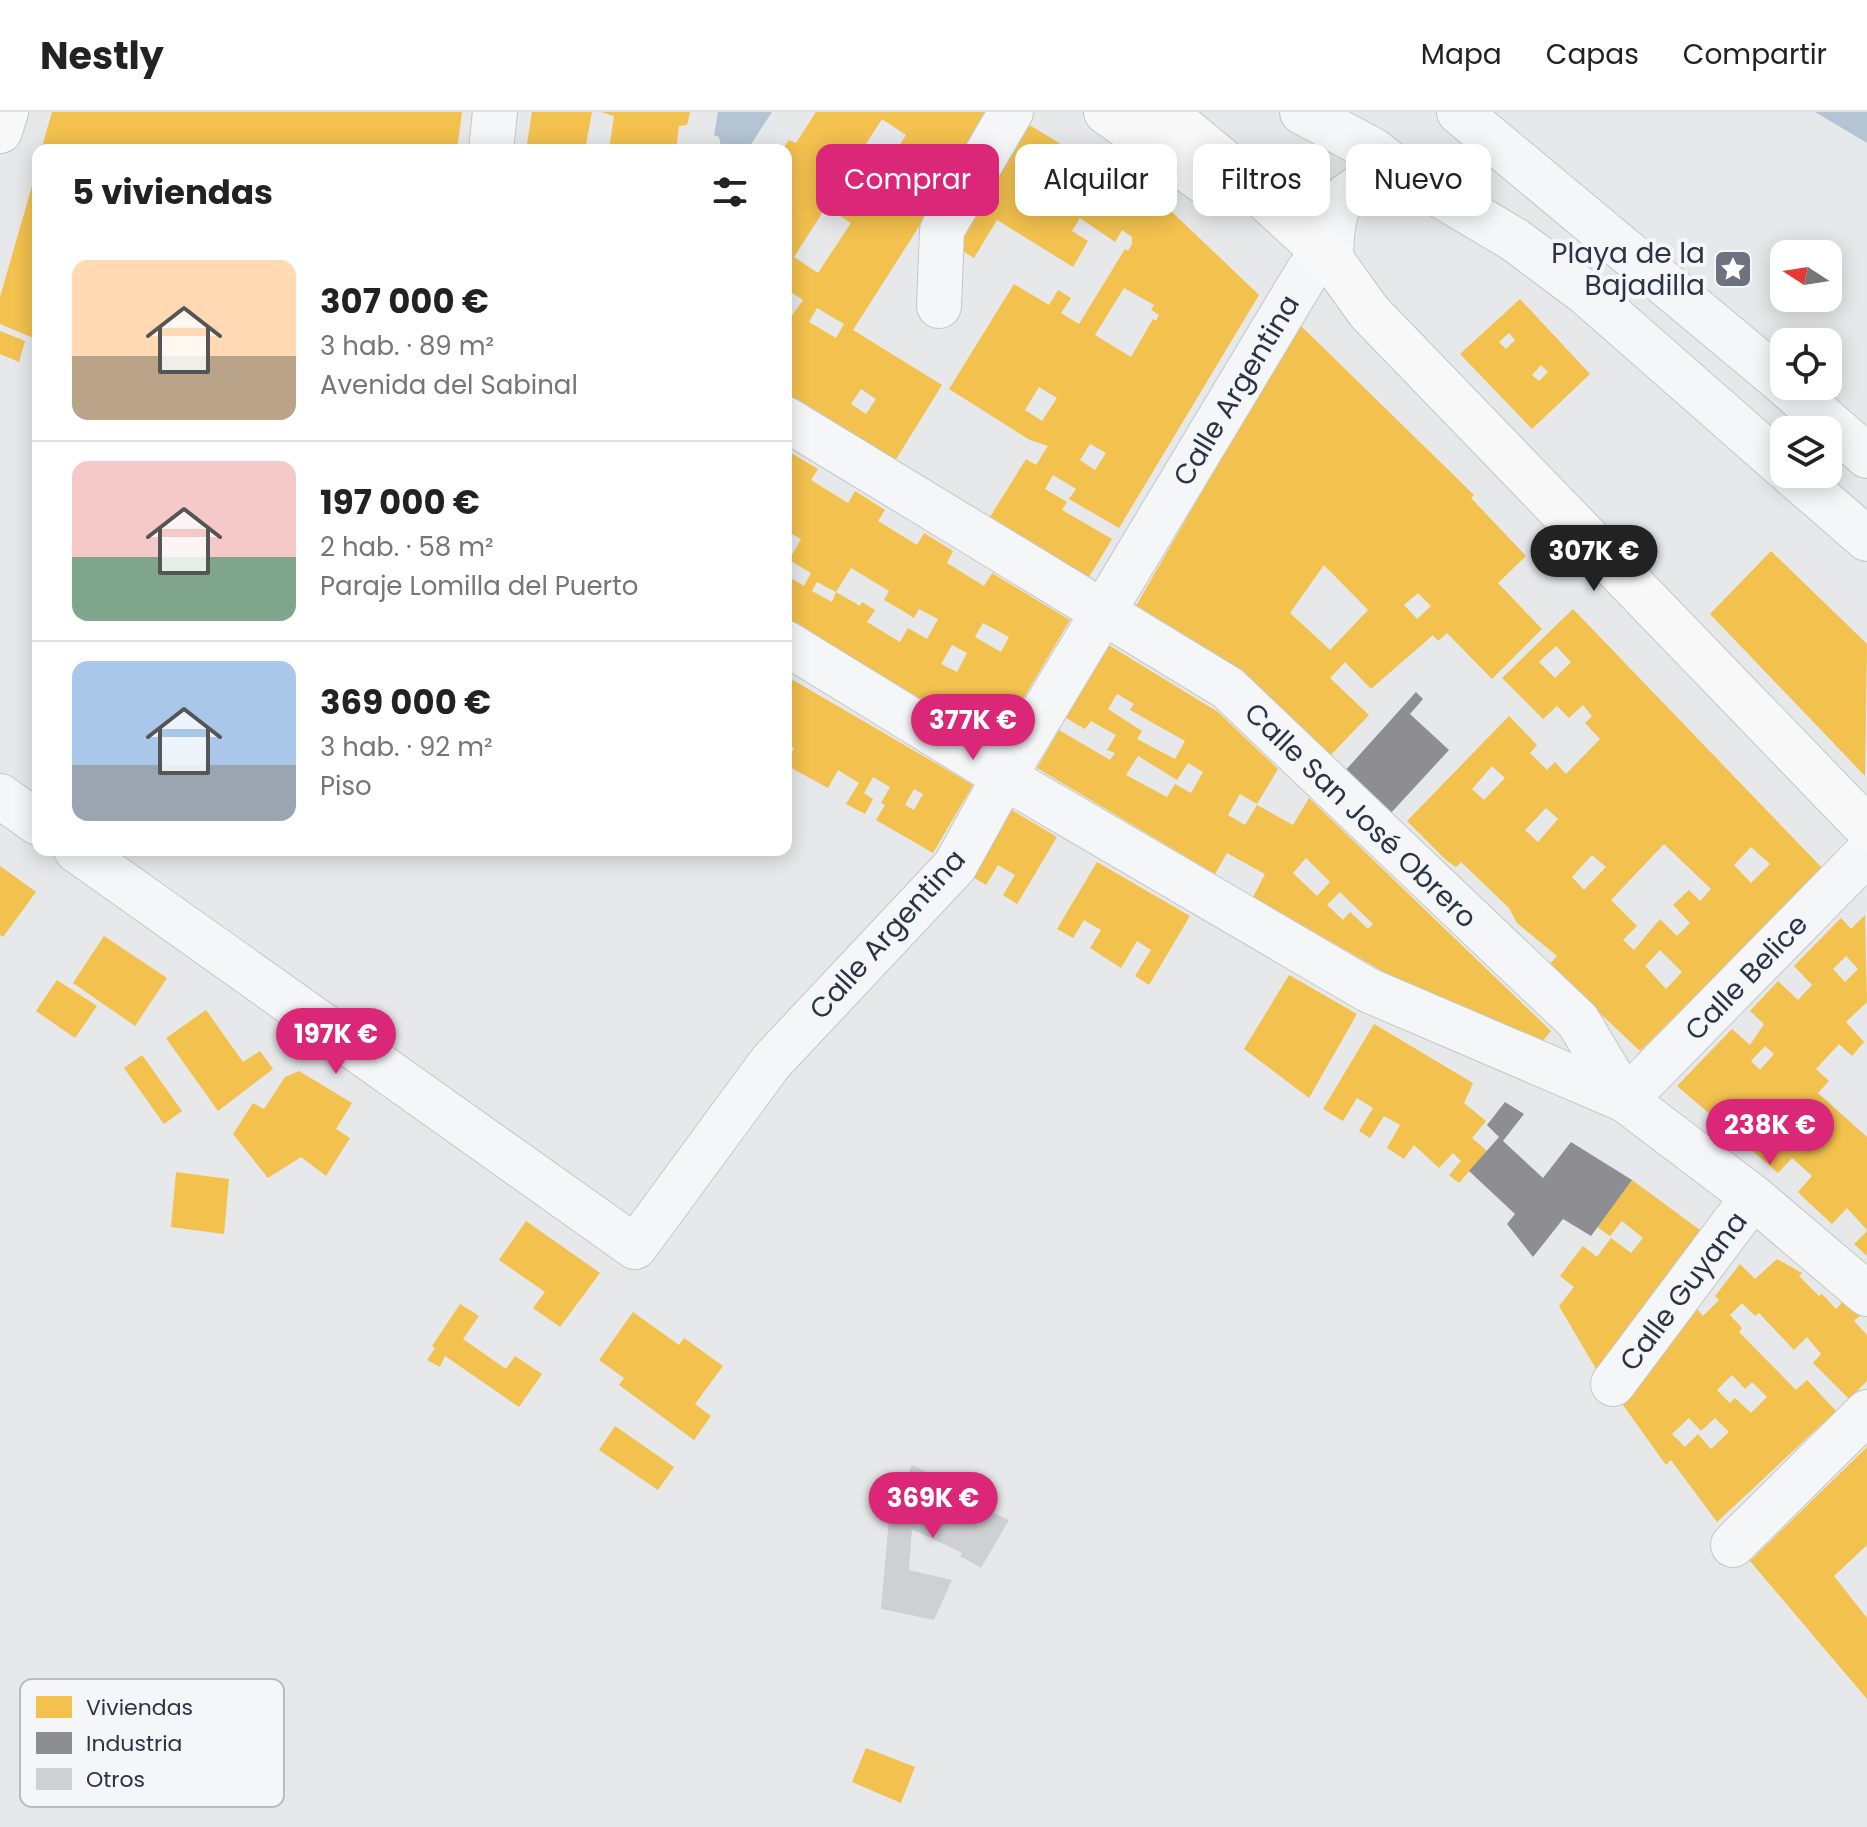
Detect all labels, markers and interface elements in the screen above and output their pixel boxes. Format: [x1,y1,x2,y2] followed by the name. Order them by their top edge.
[40,29,164,82] text: Nestly
[1421,35,1502,74] text: Mapa
[1546,35,1639,74] text: Capas
[1683,35,1827,74] text: Compartir
[816,144,999,216] chip: Comprar
[1015,144,1177,216] chip: Alquilar
[1193,144,1330,216] chip: Filtros
[1346,144,1491,216] chip: Nuevo
[72,168,273,216] text: 5 viviendas
[708,170,752,214] icon: filters
[1551,234,1705,305] place label: Playa de la Bajadilla
[1770,240,1842,312] north arrow
[1770,240,1842,488] map controls
[1712,248,1754,290] place icon: Playa de la Bajadilla
[320,277,489,325] text: 307 000 €
[1164,287,1309,493] street label: Calle Argentina
[136,292,232,388] icon: home
[320,328,494,364] text: 3 hab. · 89 m²
[1770,328,1842,400] button: locate
[320,367,578,403] text: Avenida del Sabinal
[1770,416,1842,488] button: layers
[320,478,480,526] text: 197 000 €
[136,493,232,589] icon: home
[1529,525,1659,593] pin: 307K €
[320,529,494,565] text: 2 hab. · 58 m²
[1549,533,1639,569] text: 307K €
[320,568,638,604] text: Paraje Lomilla del Puerto
[320,678,491,726] text: 369 000 €
[136,693,232,789] icon: home
[908,694,1038,762] pin: 377K €
[1236,694,1485,937] street label: Calle San José Obrero
[929,702,1017,738] text: 377K €
[320,729,493,765] text: 3 hab. · 92 m²
[320,768,372,804] text: Piso
[800,841,974,1028] street label: Calle Argentina
[1676,906,1817,1049] street label: Calle Belice
[271,1008,401,1076] pin: 197K €
[294,1016,378,1052] text: 197K €
[1705,1099,1835,1167] pin: 238K €
[1724,1107,1816,1143] text: 238K €
[1611,1204,1756,1379] street label: Calle Guyana
[868,1472,998,1540] pin: 369K €
[887,1480,979,1516] text: 369K €
[20,1679,284,1807] legend
[86,1692,193,1723] text: Viviendas
[86,1728,182,1759] text: Industria
[86,1764,145,1795] text: Otros

